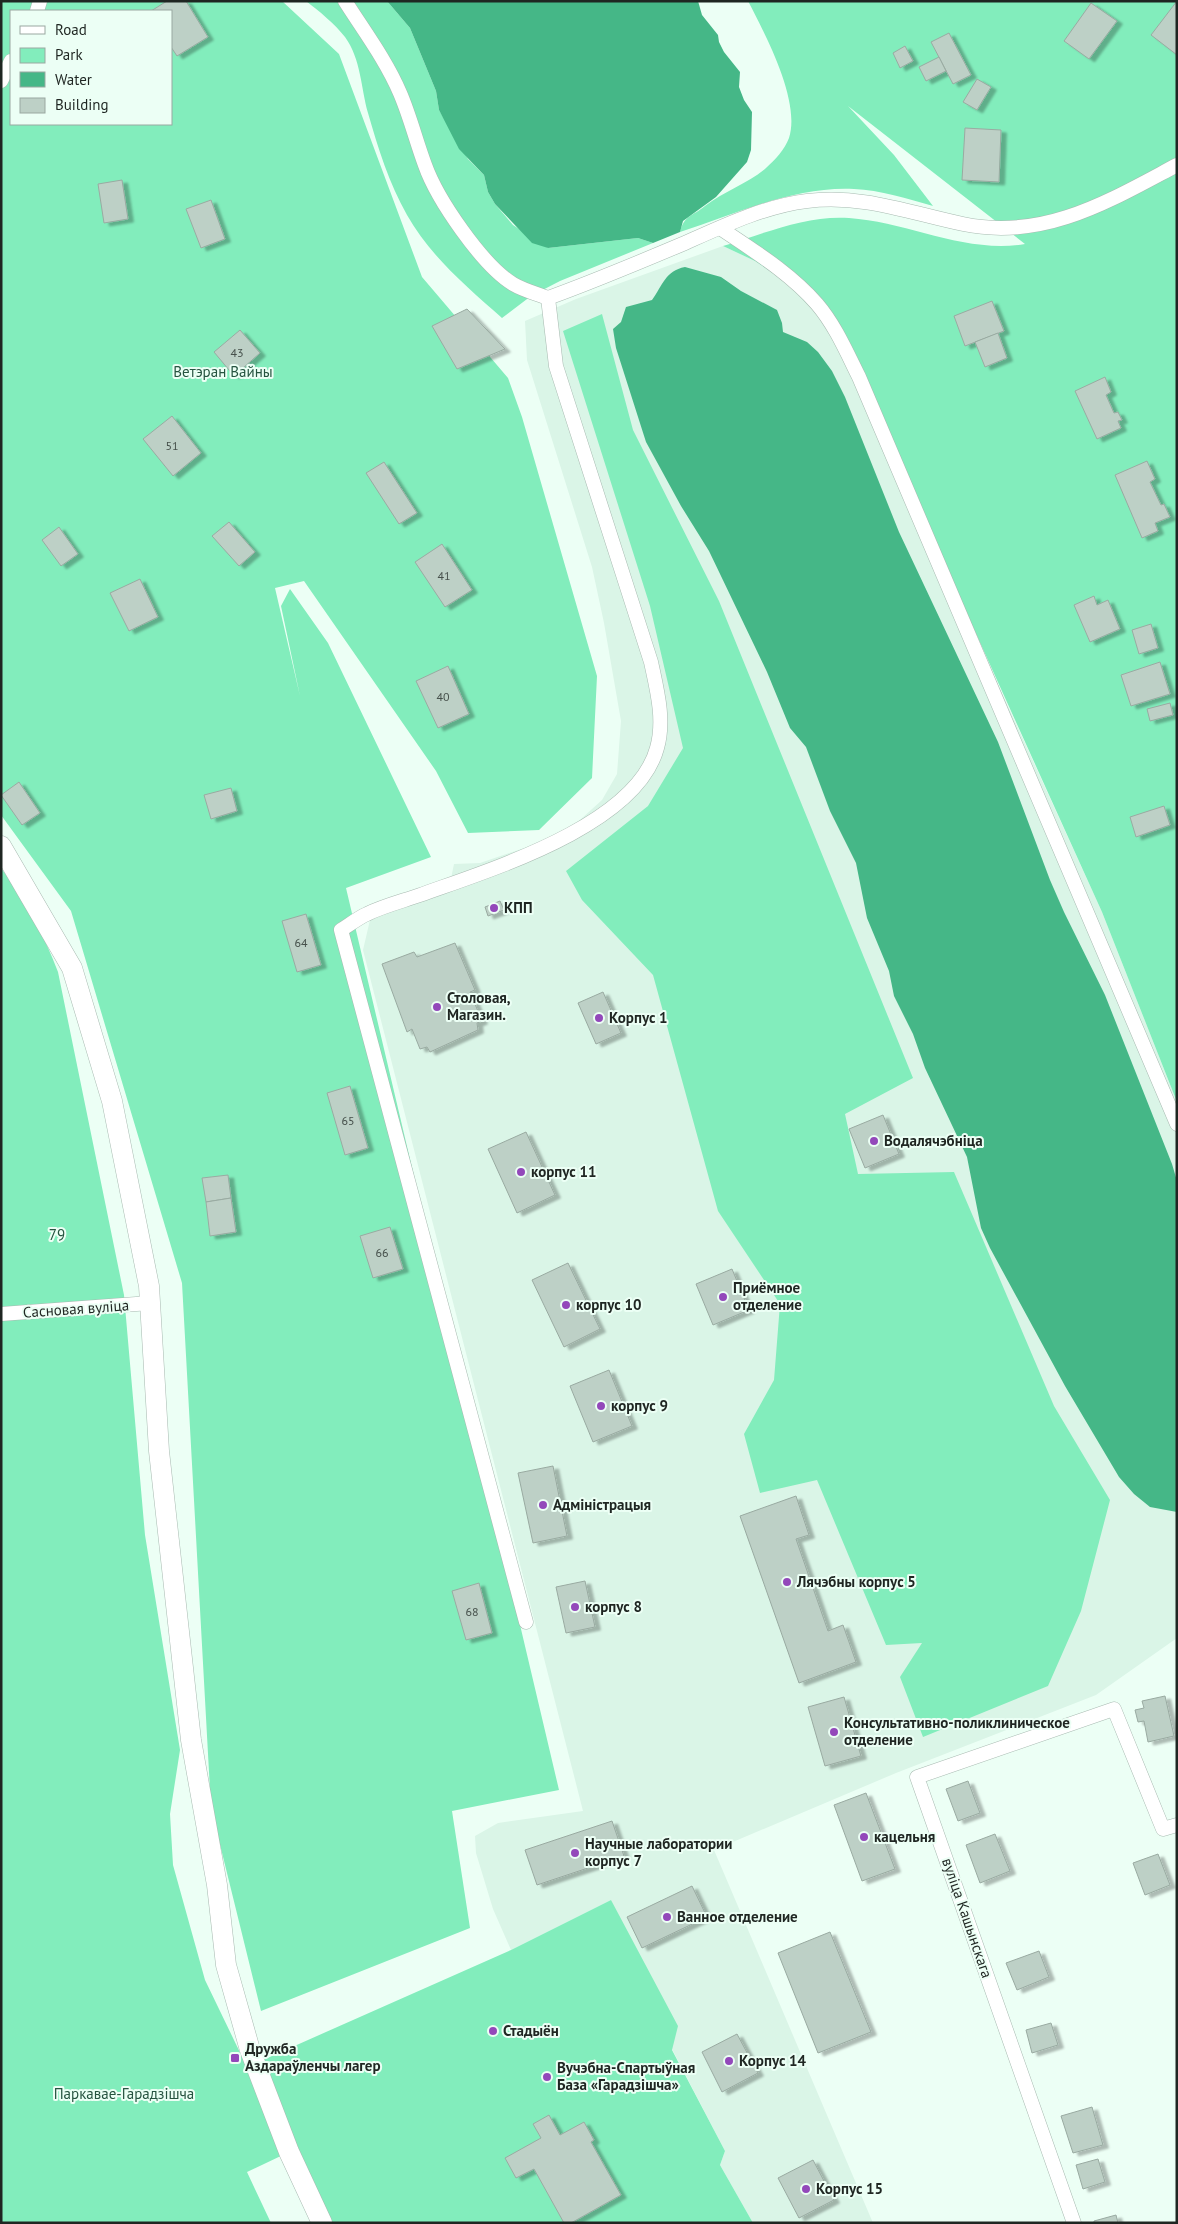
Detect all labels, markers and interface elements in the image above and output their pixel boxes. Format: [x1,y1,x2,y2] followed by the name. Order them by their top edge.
[10,10,172,125] legend
[55,20,87,39] text: Road
[55,45,83,64] text: Park
[55,70,92,89] text: Water
[55,95,109,114] text: Building
[230,345,244,360] house number: 43
[173,362,273,381] park label: Ветэран Вайны
[165,438,179,453] house number: 51
[437,568,451,583] house number: 41
[436,689,450,704] house number: 40
[504,898,532,917] place label: КПП
[488,902,500,914] marker: КПП
[294,935,308,950] house number: 64
[447,988,511,1024] place label: Столовая, Магазин.
[431,1001,443,1013] marker: Столовая, Магазин.
[609,1008,668,1027] place label: Корпус 1
[593,1012,605,1024] marker: Корпус 1
[341,1113,355,1128] house number: 65
[884,1131,983,1150] place label: Водалячэбніца
[868,1135,880,1147] marker: Водалячэбніца
[531,1162,596,1181] place label: корпус 11
[515,1166,527,1178] marker: корпус 11
[49,1225,65,1244] park label: 79
[375,1245,389,1260] house number: 66
[733,1278,802,1314] place label: Приёмное отделение
[717,1291,729,1303] marker: Приёмное отделение
[22,1295,130,1322] street label: Сасновая вуліца
[576,1295,641,1314] place label: корпус 10
[560,1299,572,1311] marker: корпус 10
[611,1396,668,1415] place label: корпус 9
[595,1400,607,1412] marker: корпус 9
[553,1495,651,1514] place label: Адміністрацыя
[537,1499,549,1511] marker: Адміністрацыя
[796,1572,916,1591] place label: Лячэбны корпус 5
[781,1576,793,1588] marker: Лячэбны корпус 5
[585,1597,642,1616] place label: корпус 8
[569,1601,581,1613] marker: корпус 8
[465,1604,479,1619] house number: 68
[844,1713,1070,1749] place label: Консультативно-поликлиническое отделение
[828,1726,840,1738] marker: Консультативно-поликлиническое отделение
[874,1827,935,1846] place label: кацельня
[858,1831,870,1843] marker: кацельня
[585,1834,732,1870] place label: Научные лаборатории корпус 7
[569,1847,581,1859] marker: Научные лаборатории корпус 7
[938,1855,997,1980] street label: вуліца Кашынскага
[677,1907,798,1926] place label: Ванное отделение
[661,1911,673,1923] marker: Ванное отделение
[503,2021,559,2040] place label: Стадыён
[487,2025,499,2037] marker: Стадыён
[245,2039,381,2075] place label: Дружба Аздараўленчы лагер
[739,2051,807,2070] place label: Корпус 14
[229,2052,241,2064] marker: Дружба Аздараўленчы лагер
[723,2055,735,2067] marker: Корпус 14
[557,2058,695,2094] place label: Вучэбна-Спартыўная База «Гарадзішча»
[541,2071,553,2083] marker: Вучэбна-Спартыўная База «Гарадзішча»
[54,2084,194,2103] park label: Паркавае-Гарадзішча
[816,2179,883,2198] place label: Корпус 15
[800,2183,812,2195] marker: Корпус 15

